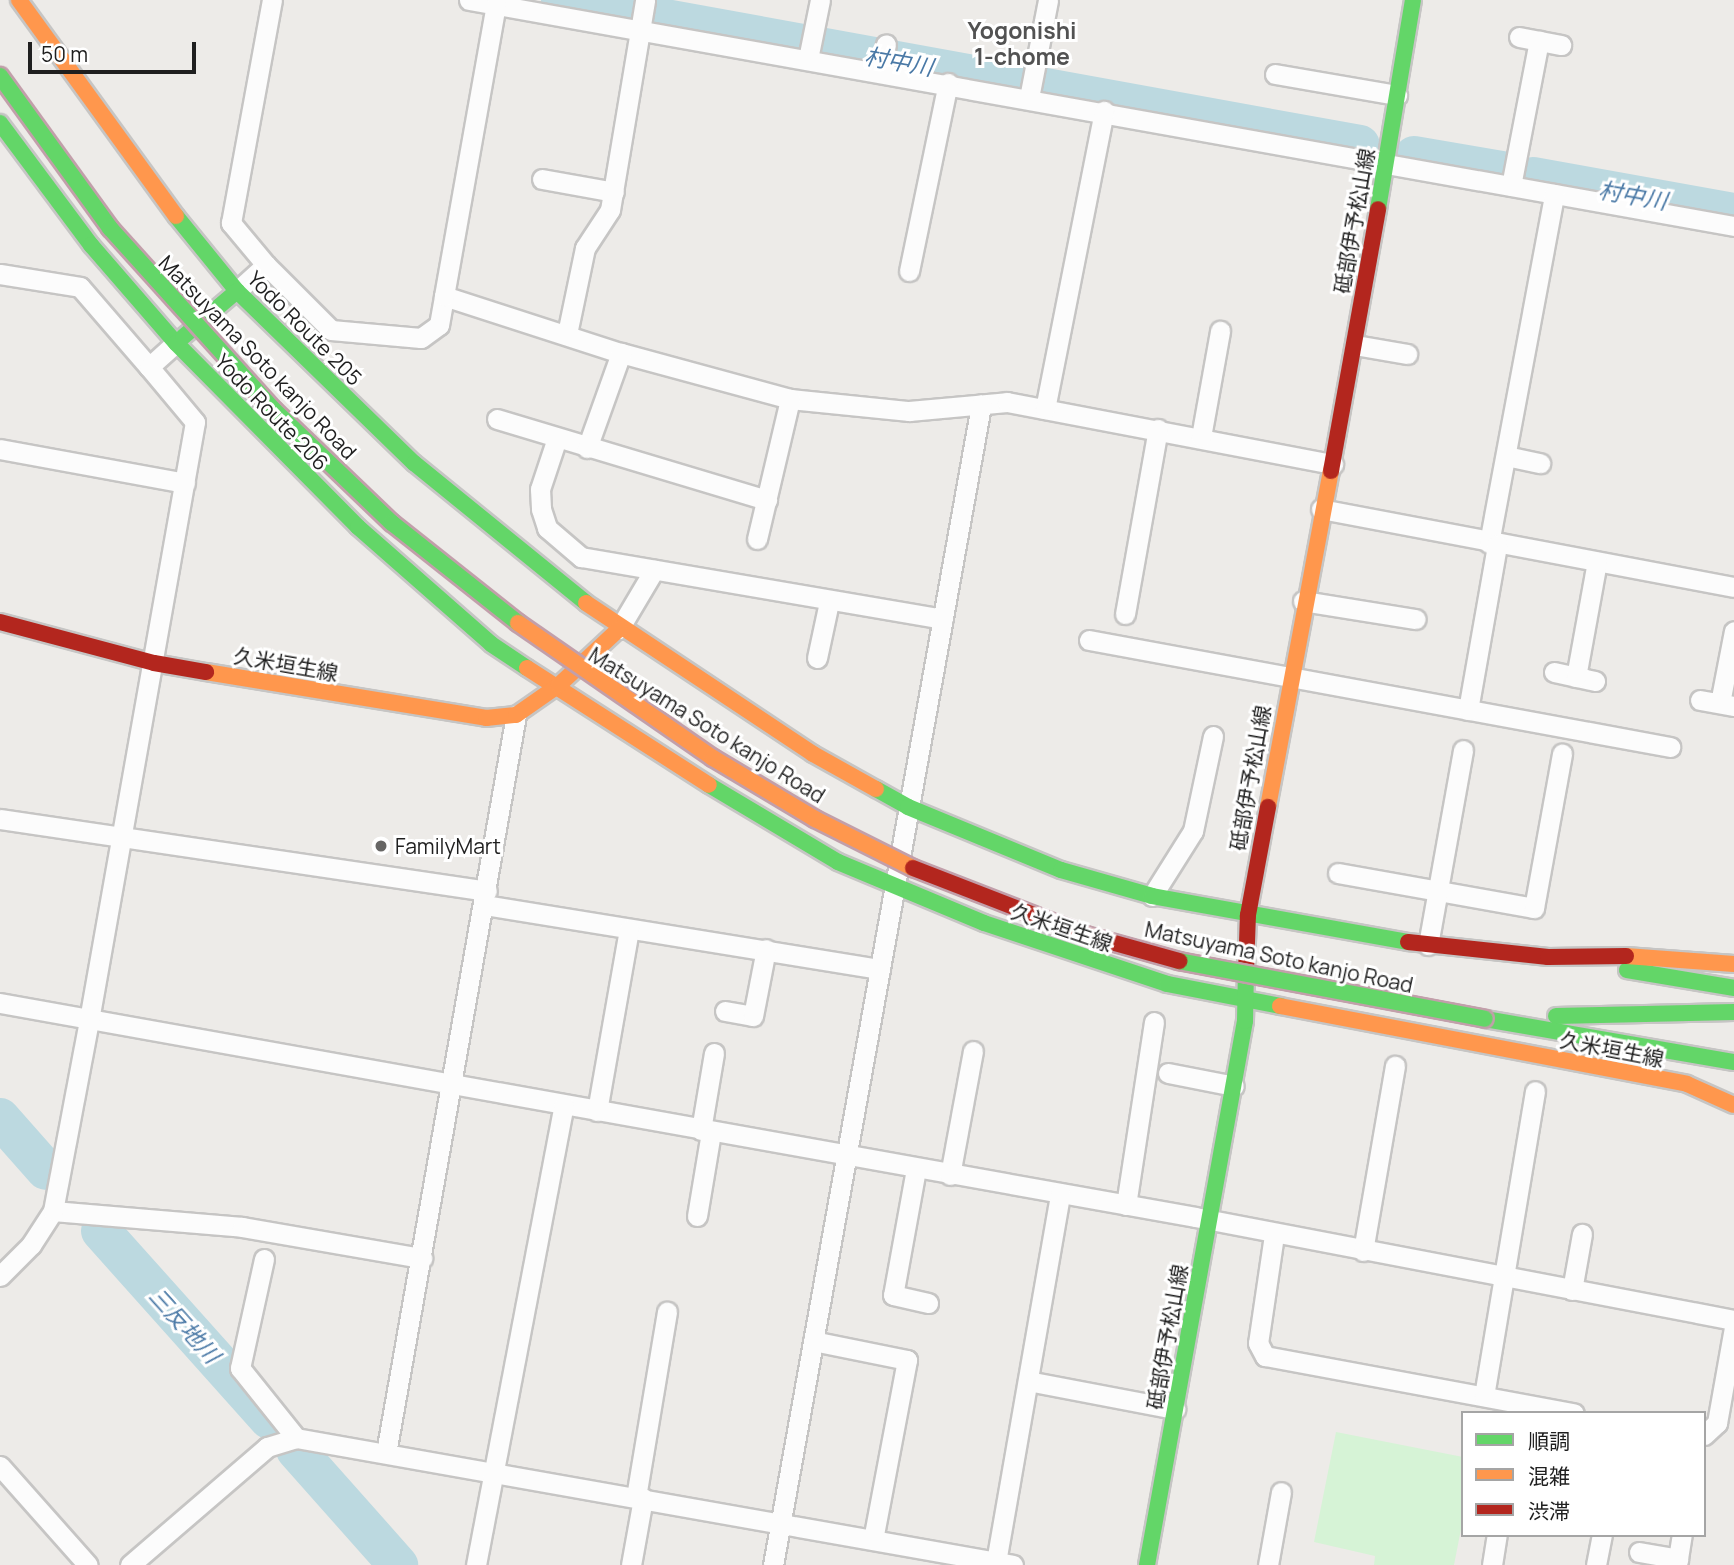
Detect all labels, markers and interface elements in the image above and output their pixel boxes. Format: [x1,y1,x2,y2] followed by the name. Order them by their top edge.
[968,16,1076,70] district label: Yogonishi 1-chome
[32,28,200,72] scale bar
[41,40,88,68] text: 50 m
[863,41,935,81] water label: 村中川
[1329,146,1379,296] street label: 砥部伊予松山線
[1597,175,1669,215] water label: 村中川
[154,250,362,464] street label: Matsuyama Soto kanjo Road
[243,266,367,390] street label: Yodo Route 205
[210,349,334,475] street label: Yodo Route 206
[232,642,340,686] street label: 久米垣生線
[584,642,830,808] street label: Matsuyama Soto kanjo Road
[1225,703,1275,853] street label: 砥部伊予松山線
[395,833,501,859] place label: FamilyMart
[373,838,389,854] marker: FamilyMart
[1008,898,1116,956] street label: 久米垣生線
[1143,916,1415,998] street label: Matsuyama Soto kanjo Road
[1558,1027,1666,1071] street label: 久米垣生線
[1142,1262,1192,1412] street label: 砥部伊予松山線
[144,1282,226,1368] water label: 三反地川
[1461,1411,1706,1537] legend
[1528,1427,1570,1455] text: 順調
[1528,1462,1570,1490] text: 混雑
[1528,1497,1570,1525] text: 渋滞

